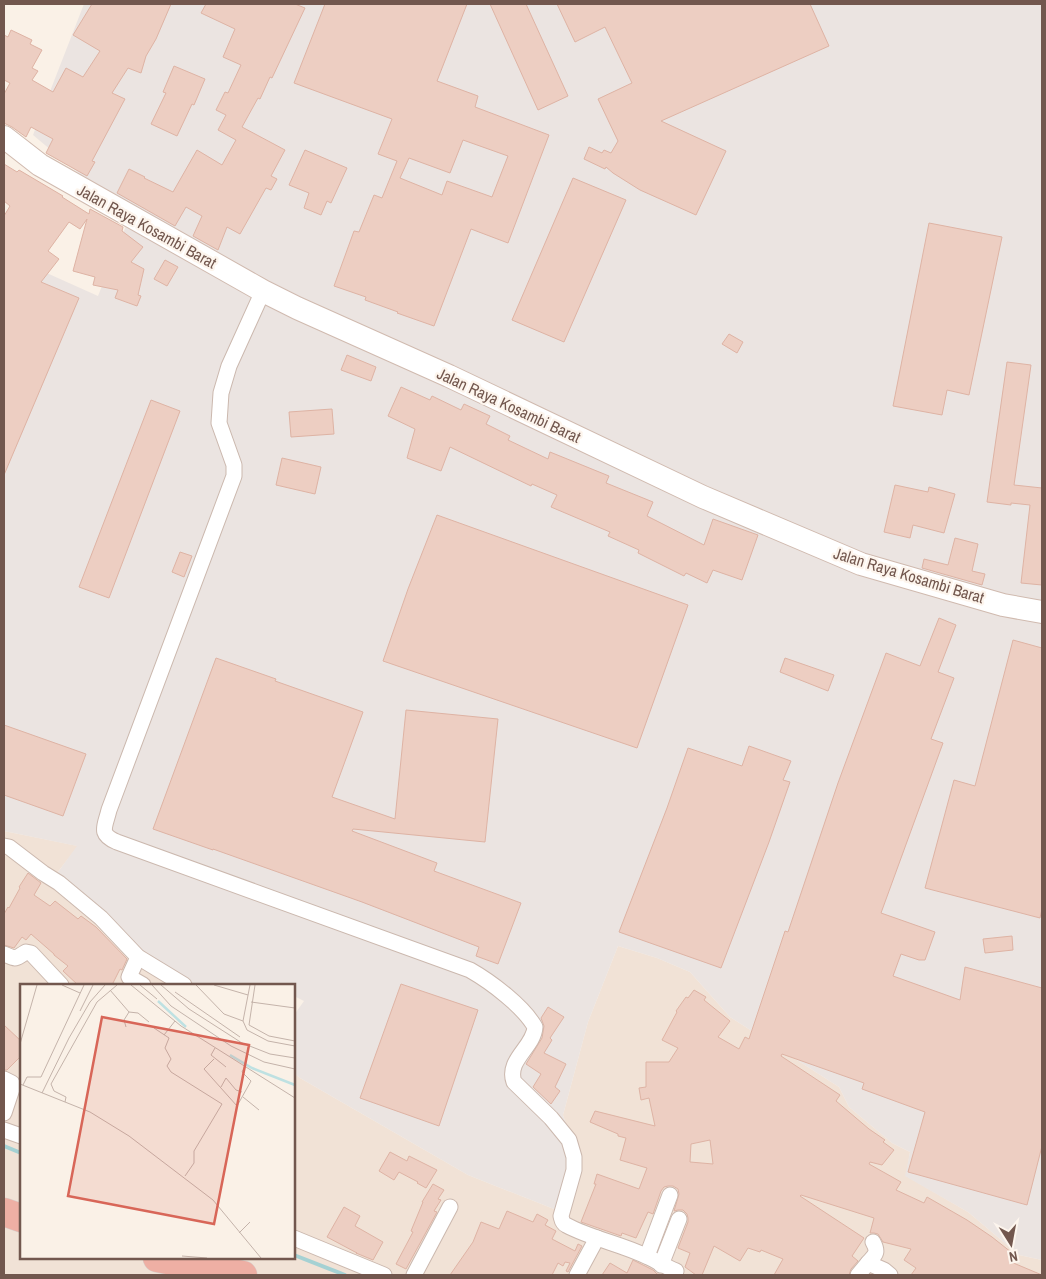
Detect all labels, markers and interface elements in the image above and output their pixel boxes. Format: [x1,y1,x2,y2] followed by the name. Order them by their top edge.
[73,179,221,274] street label: Jalan Raya Kosambi Barat
[434,362,585,448] street label: Jalan Raya Kosambi Barat
[831,542,987,608] street label: Jalan Raya Kosambi Barat
[20,984,295,1259] inset map
[986,1219,1036,1269] north arrow
[1008,1247,1019,1266] text: N

